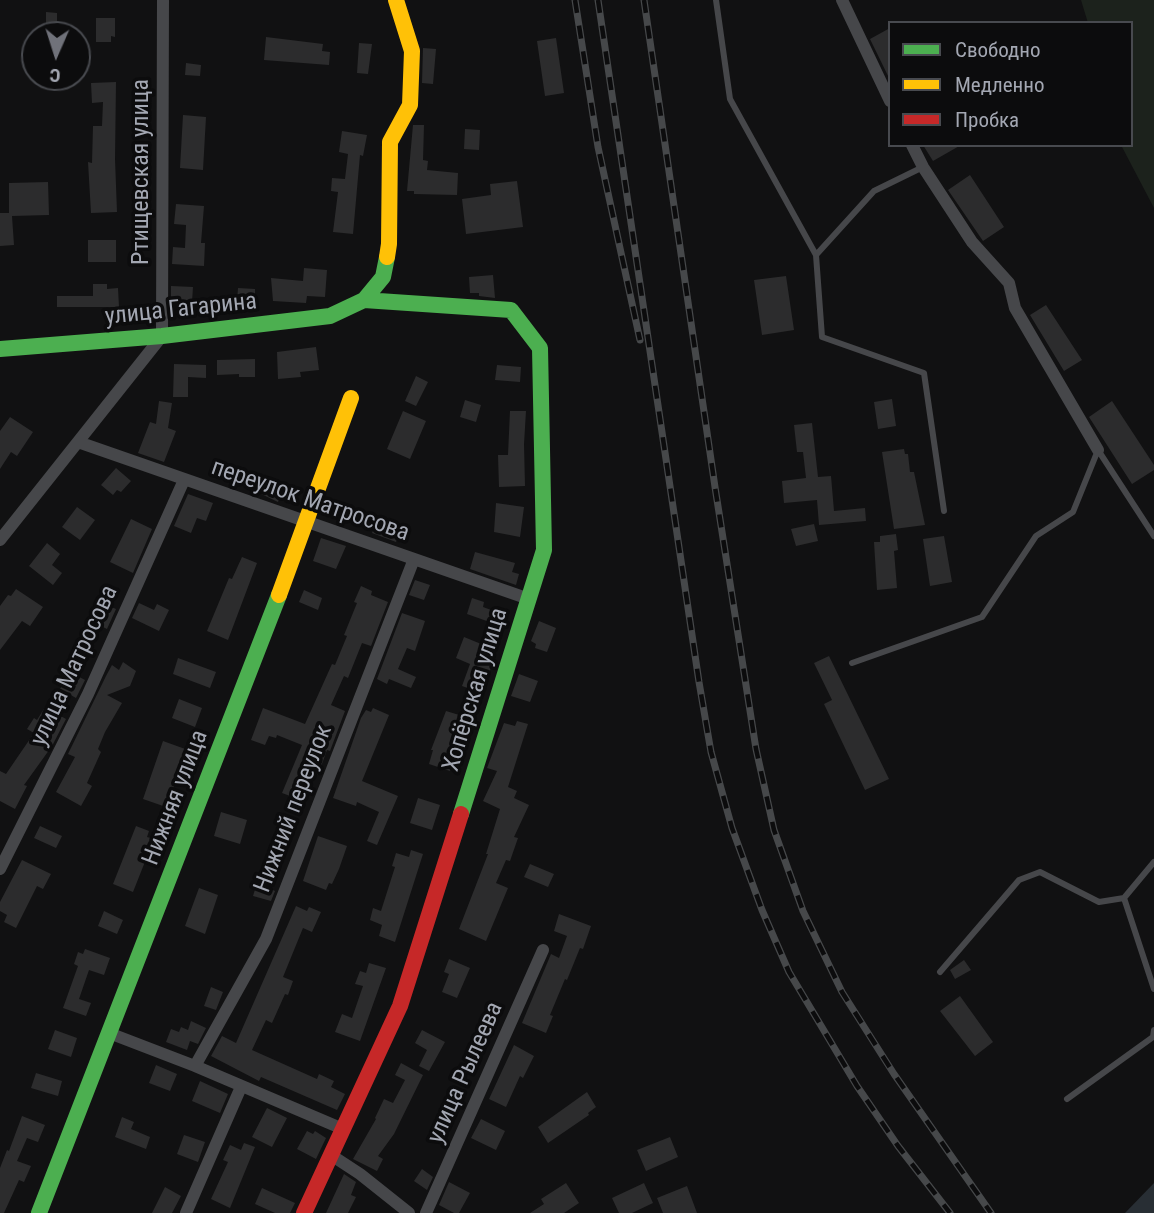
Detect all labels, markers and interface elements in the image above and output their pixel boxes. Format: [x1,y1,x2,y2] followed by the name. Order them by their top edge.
[21,21,91,91] north arrow
[888,21,1133,147] legend
[955,38,1041,62] text: Свободно
[49,64,61,87] text: С
[955,73,1044,97] text: Медленно
[128,79,156,265] street label: Ртищевская улица
[955,108,1019,132] text: Пробка
[104,288,258,332] street label: улица Гагарина
[207,454,413,548] street label: переулок Матросова
[25,581,125,751] street label: улица Матросова
[437,605,515,775] street label: Хопёрская улица
[249,721,339,897] street label: Нижний переулок
[137,727,215,869] street label: Нижняя улица
[422,998,510,1148] street label: улица Рылеева

